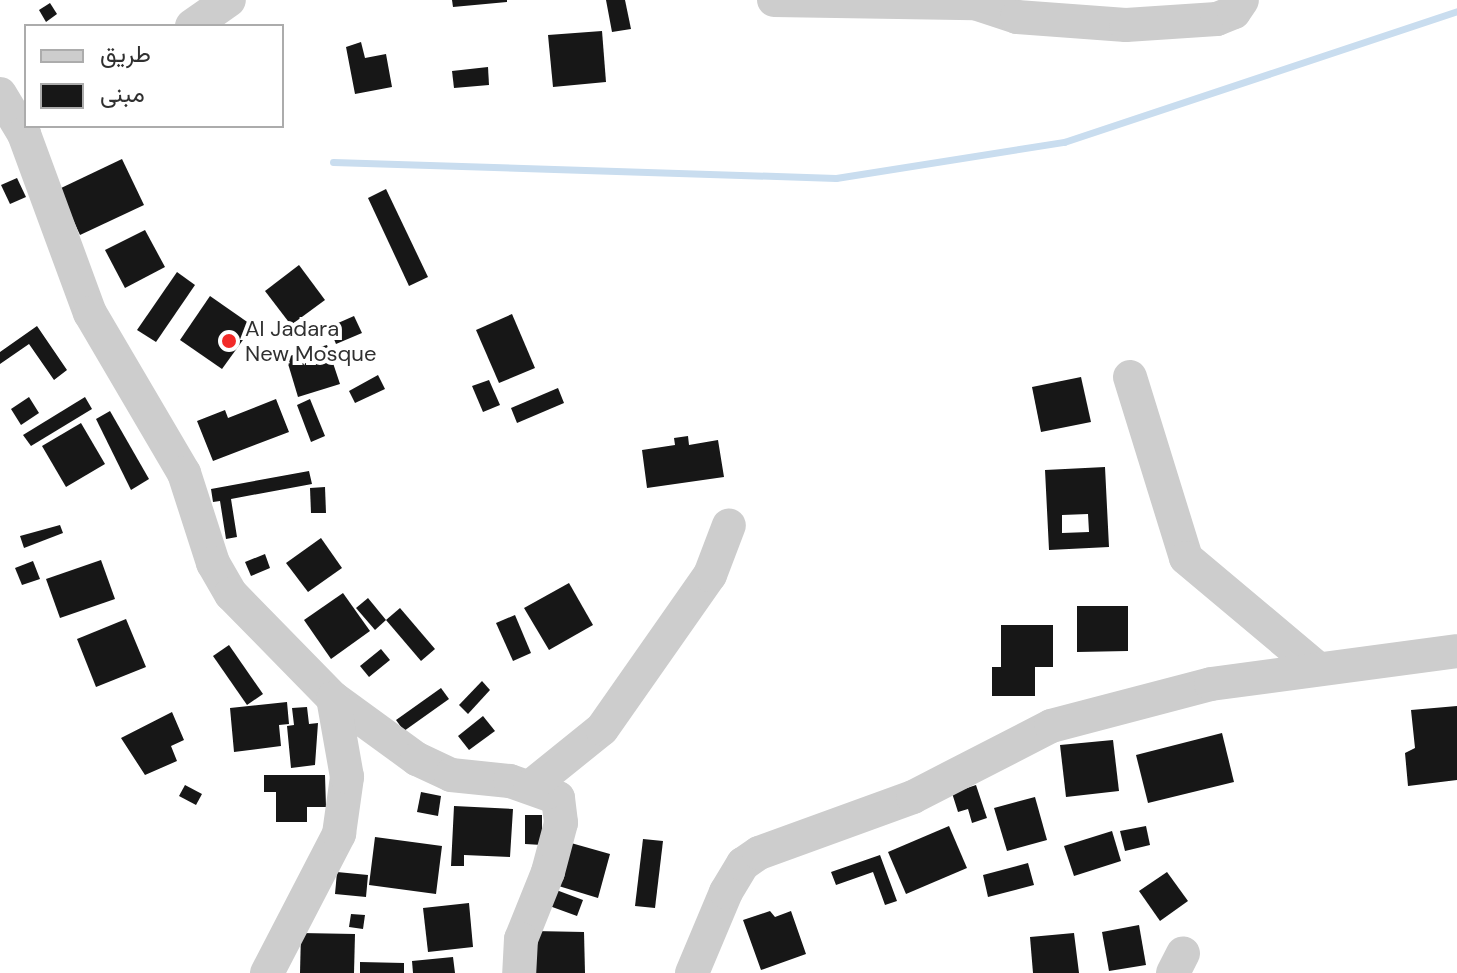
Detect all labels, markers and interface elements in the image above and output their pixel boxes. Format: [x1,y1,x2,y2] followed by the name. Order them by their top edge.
[24,24,284,128] legend
[100,38,151,69] text: طريق
[100,78,145,109] text: مبنى
[245,315,376,366] place label: Al Jadara New Mosque
[220,332,238,350] marker: Al Jadara New Mosque

